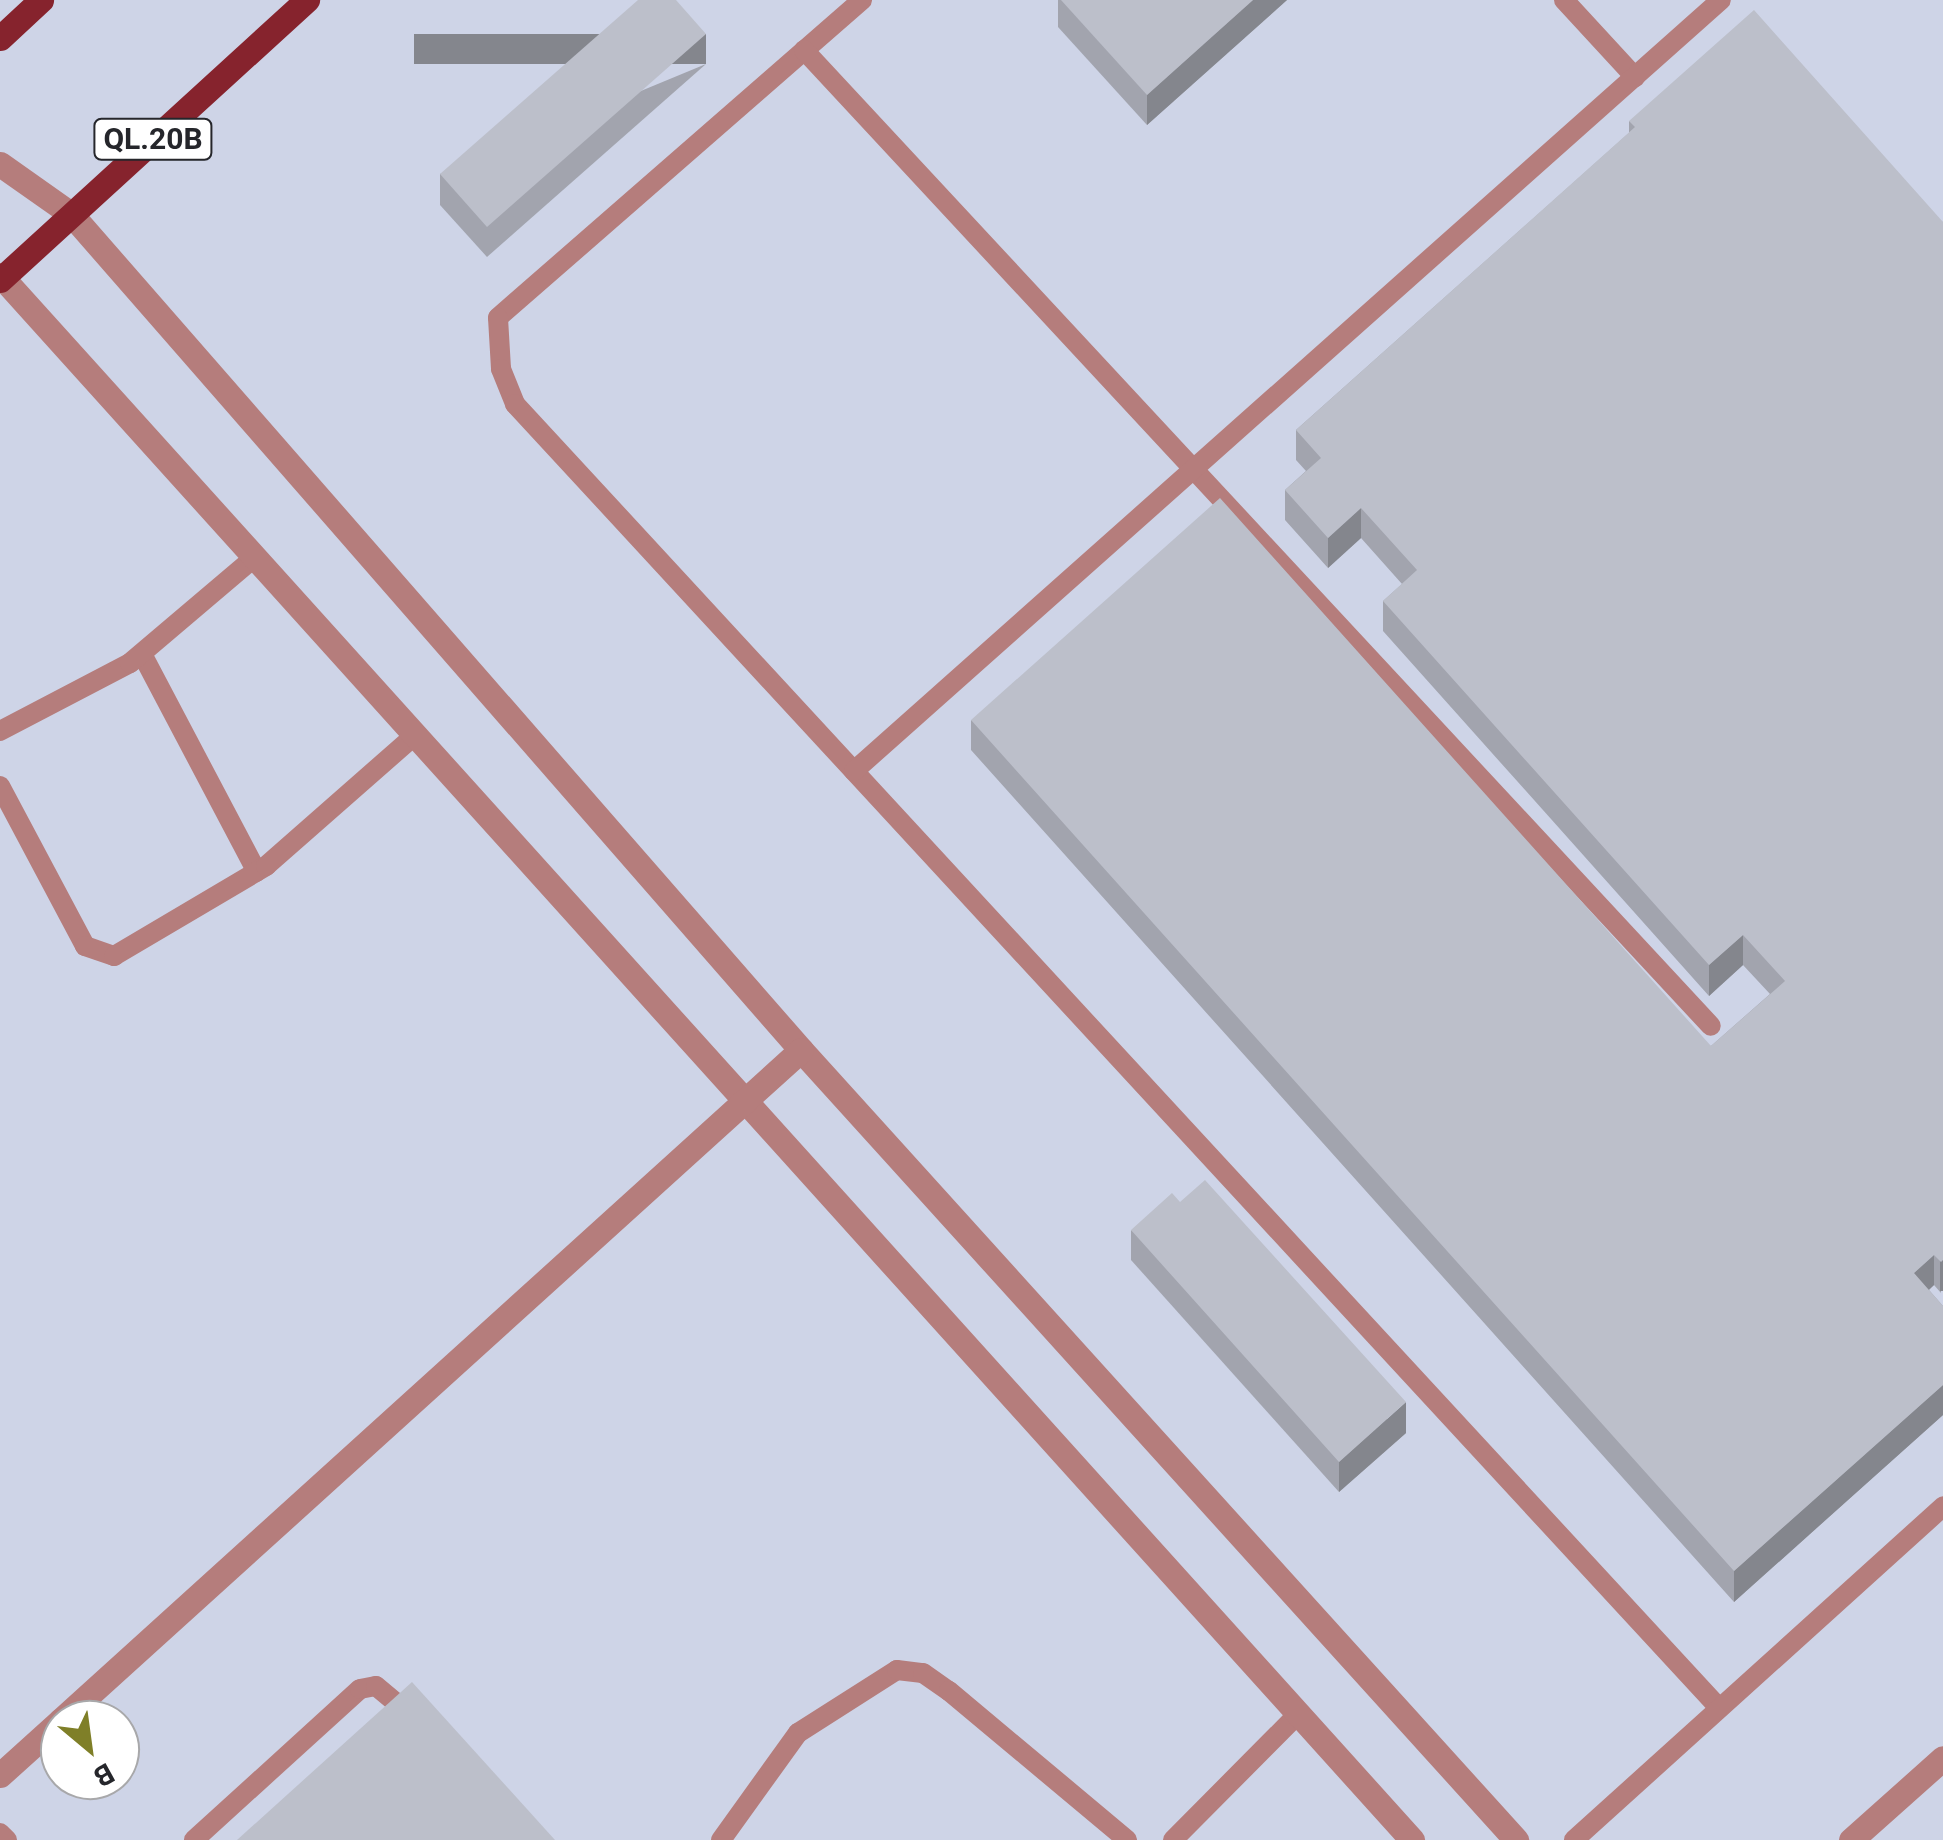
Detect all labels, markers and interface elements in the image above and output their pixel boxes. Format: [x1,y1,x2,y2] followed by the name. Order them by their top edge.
[93,114,213,164] road number: QL.20B
[40,1700,140,1800] north arrow
[88,1756,120,1794] text: B

